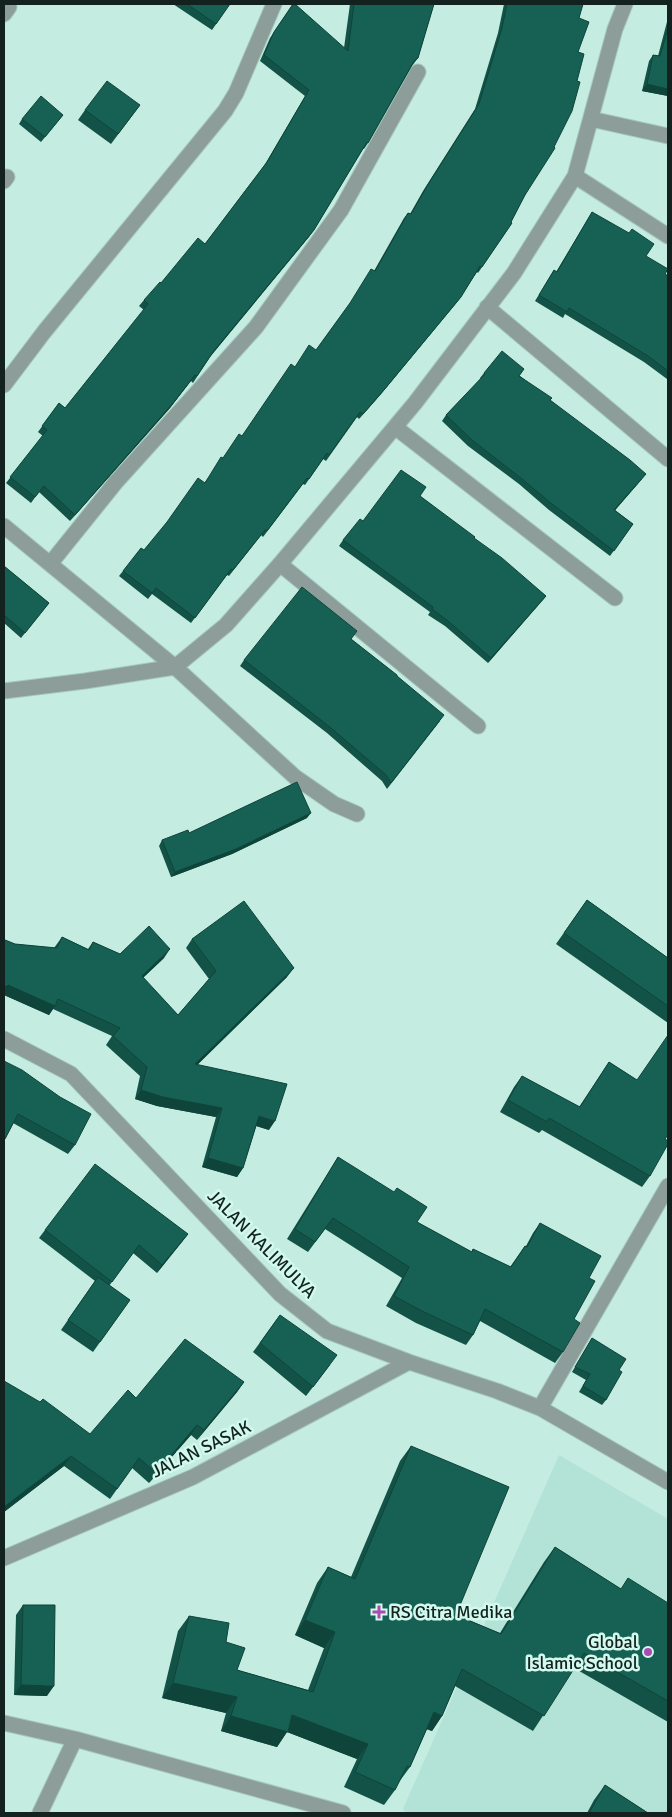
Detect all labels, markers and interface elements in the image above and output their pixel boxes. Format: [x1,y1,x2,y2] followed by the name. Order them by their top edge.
[203,1185,321,1303] street label: JALAN KALIMULYA
[148,1415,255,1483] street label: JALAN SASAK
[390,1601,512,1623] place label: RS Citra Medika
[372,1605,386,1619] marker: RS Citra Medika
[526,1631,638,1674] place label: Global Islamic School
[642,1646,654,1658] marker: Global Islamic School

